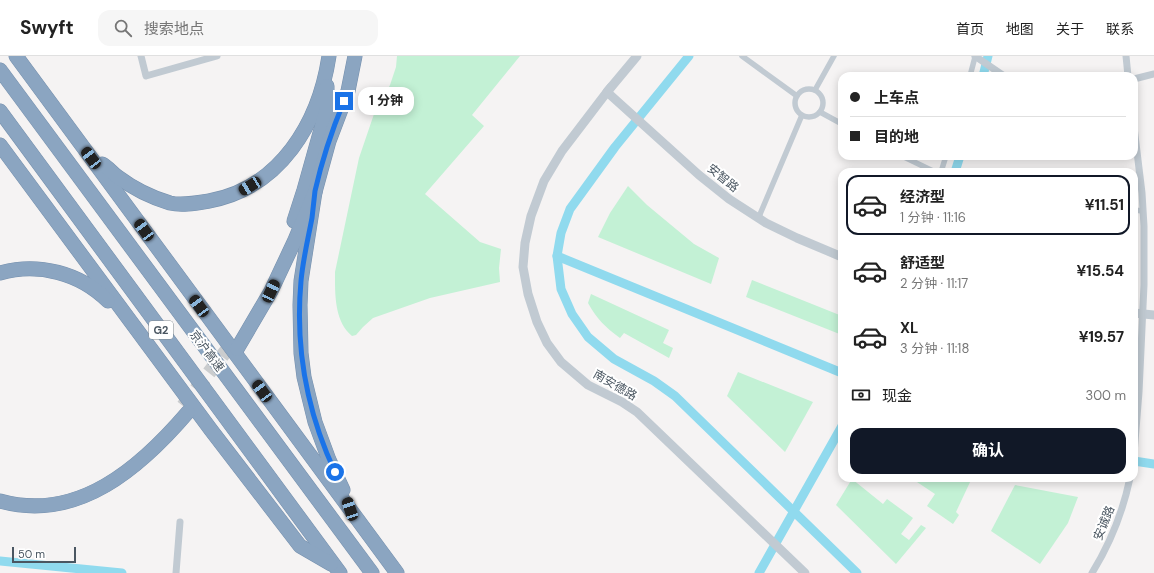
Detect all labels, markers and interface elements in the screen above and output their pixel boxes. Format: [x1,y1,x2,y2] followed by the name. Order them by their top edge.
[98,10,378,46] search box
[20,15,74,40] text: Swyft
[112,17,134,39] icon: search
[144,19,204,39] text: 搜索地点
[956,20,984,38] text: 首页
[1006,20,1034,38] text: 地图
[1056,20,1084,38] text: 关于
[1106,20,1134,38] text: 联系
[358,87,414,115] callout: 1 分钟
[874,88,919,108] text: 上车点
[335,92,353,110] route end
[369,92,403,109] text: 1 分钟
[874,127,919,147] text: 目的地
[79,145,103,171] car
[704,160,742,196] street label: 安智路
[237,175,263,197] car
[852,187,888,223] icon: car
[900,187,945,207] text: 经济型
[1085,195,1124,215] text: ¥11.51
[900,209,966,226] text: 1 分钟 · 11:16
[132,217,156,243] car
[852,253,888,289] icon: car
[900,253,945,273] text: 舒适型
[1077,261,1124,281] text: ¥15.54
[900,275,968,292] text: 2 分钟 · 11:17
[260,278,282,304] car
[187,293,211,319] car
[900,318,918,338] text: XL
[852,319,888,355] icon: car
[149,321,173,339] road number: G2
[186,327,228,375] street label: 京沪高速
[1079,327,1124,347] text: ¥19.57
[900,340,969,357] text: 3 分钟 · 11:18
[590,366,640,404] street label: 南安德路
[250,378,274,404] car
[850,384,872,406] icon: cash
[882,386,912,406] text: 现金
[1085,387,1126,404] text: 300 m
[850,428,1126,474] button: 确认
[326,463,344,481] route start
[341,496,359,522] car
[1090,503,1118,543] street label: 安诚路
[12,545,76,564] scale bar
[18,547,45,561] text: 50 m

